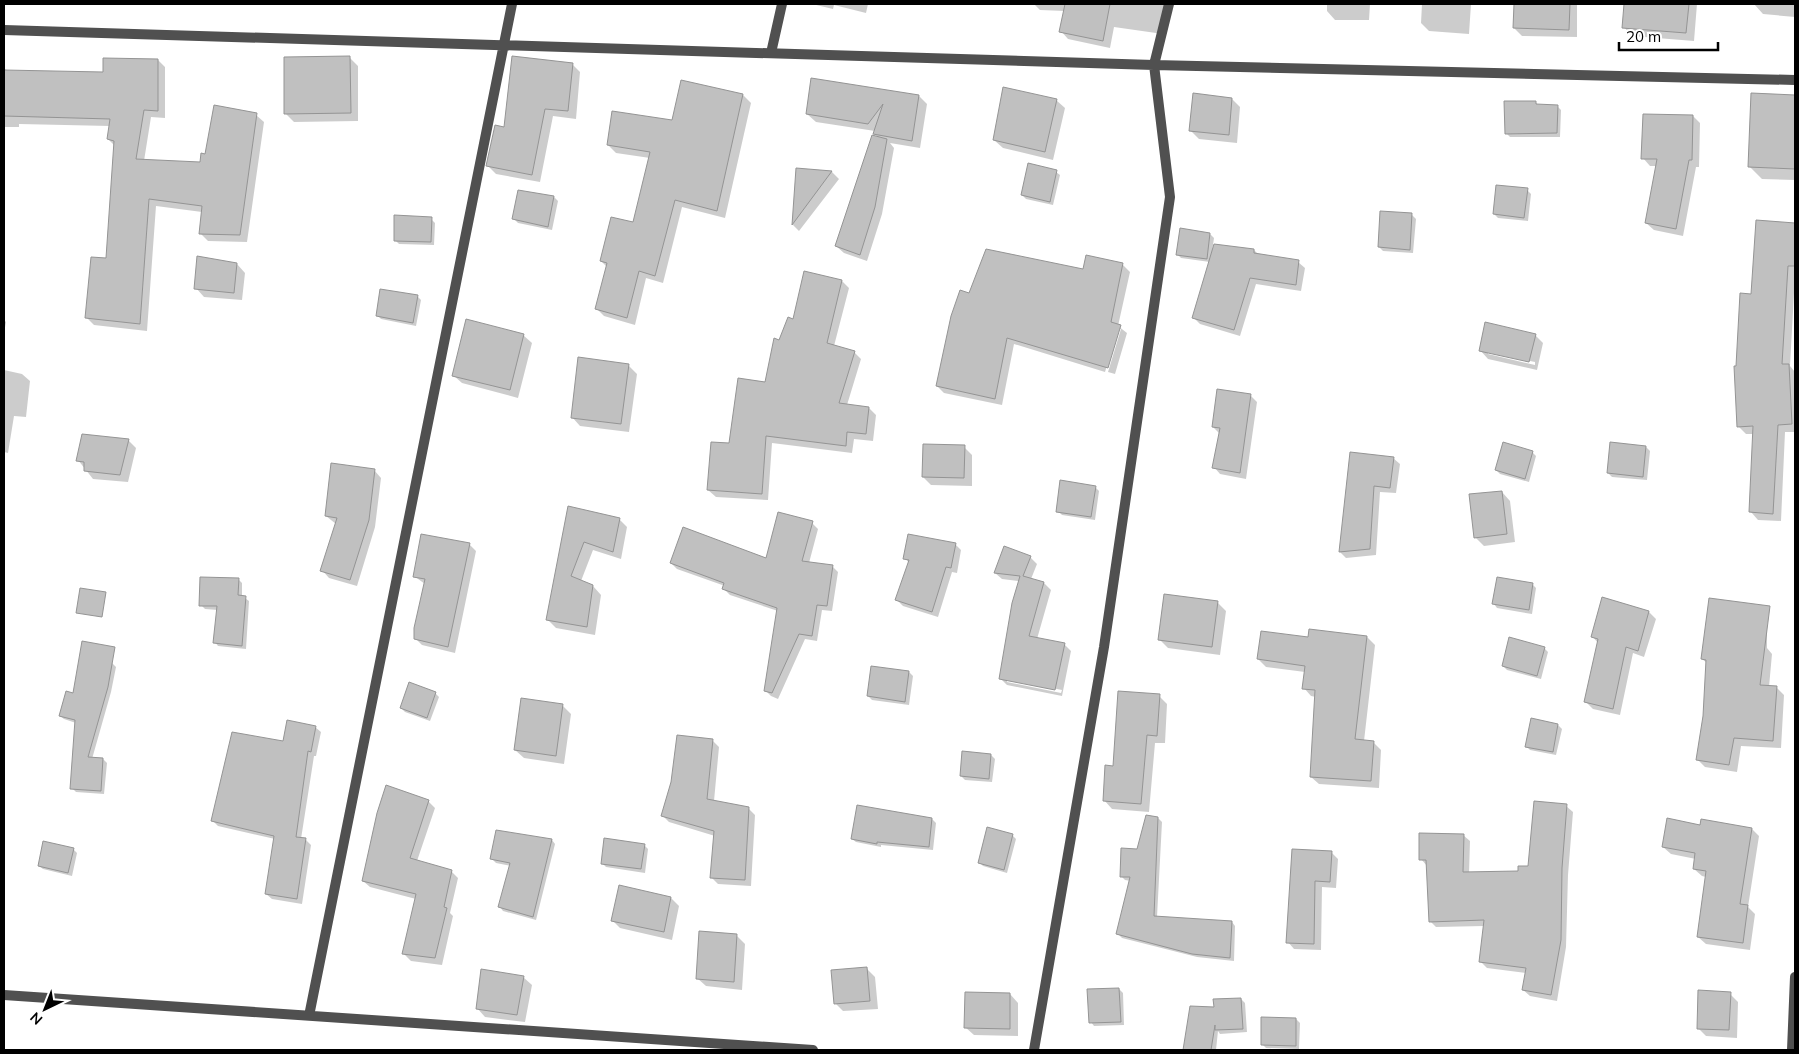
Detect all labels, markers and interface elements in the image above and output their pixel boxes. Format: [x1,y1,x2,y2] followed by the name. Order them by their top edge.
[1619,20,1718,52] scale bar
[1626,27,1661,46] text: 20 m
[20,984,70,1034] north arrow
[26,1008,46,1029] text: N

